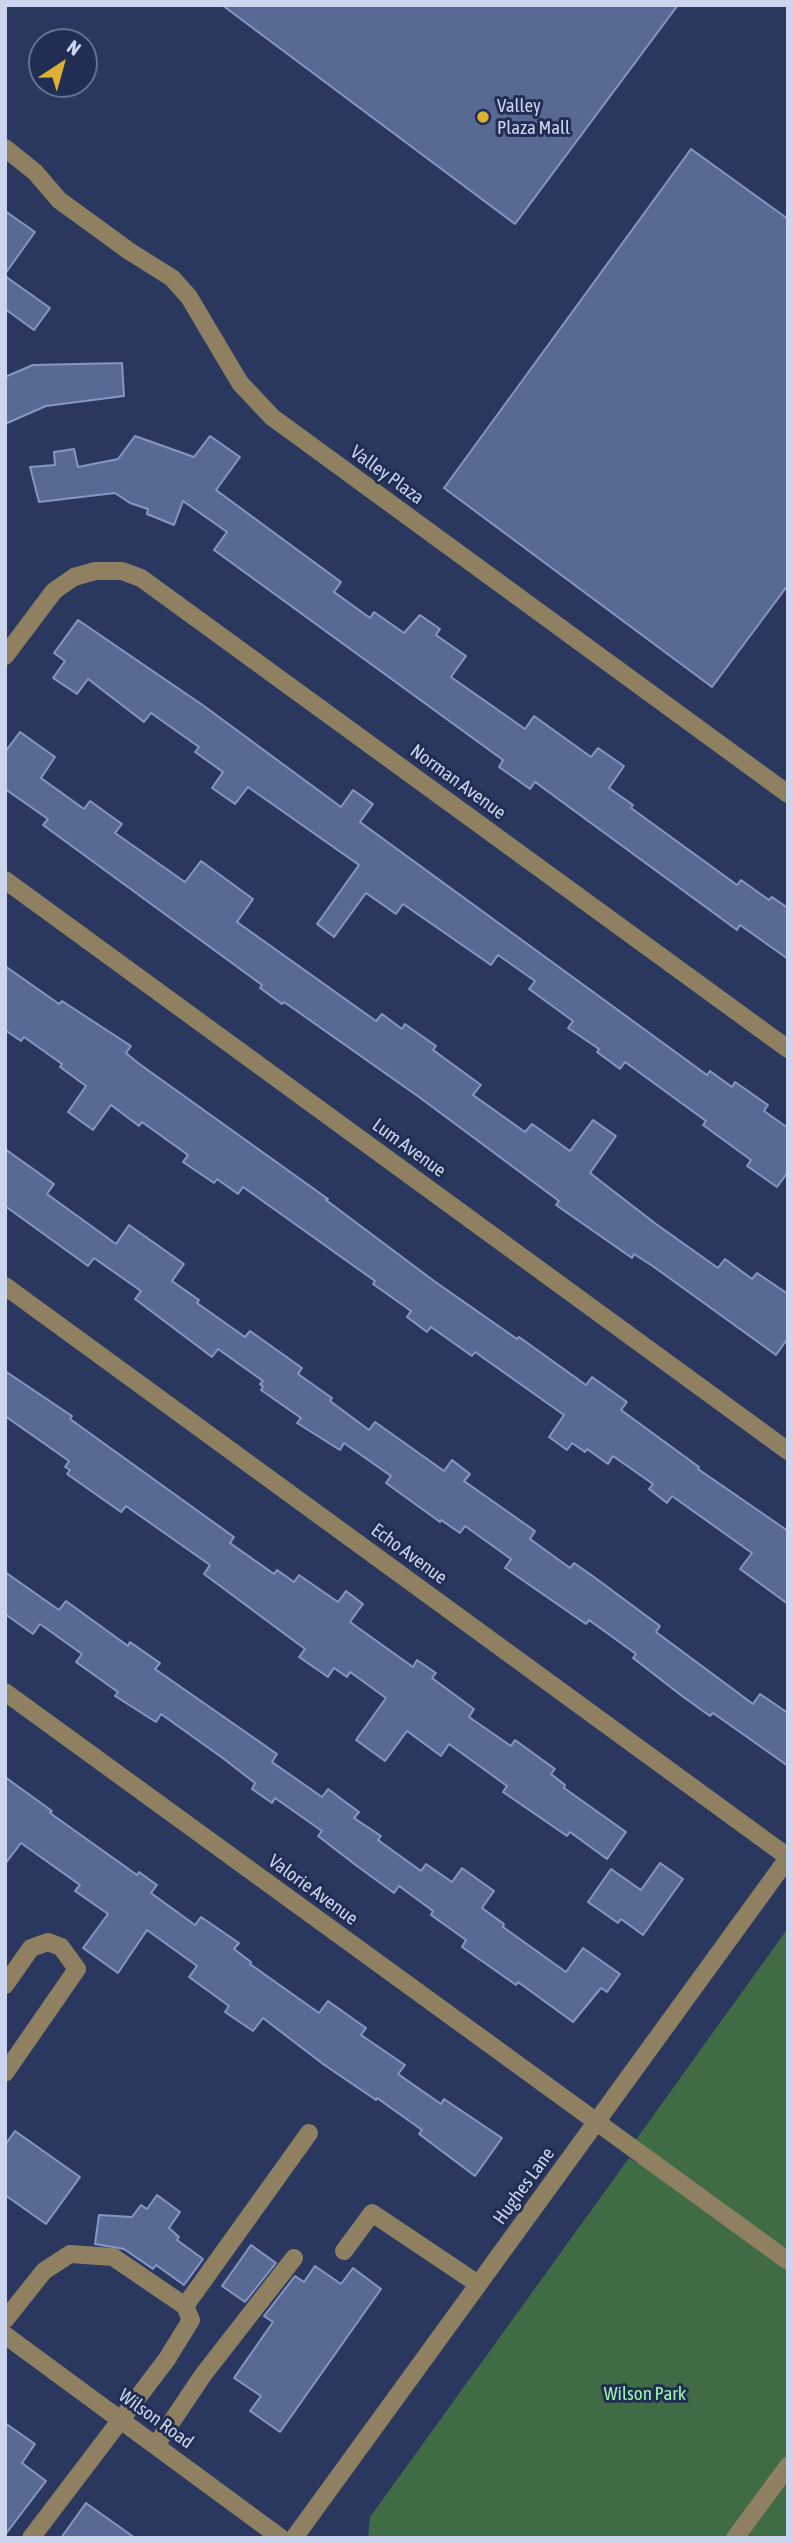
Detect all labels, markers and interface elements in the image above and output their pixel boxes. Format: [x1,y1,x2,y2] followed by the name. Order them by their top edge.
[28,28,98,98] north arrow
[63,35,85,60] text: N
[497,95,570,139] place label: Valley Plaza Mall
[475,109,491,125] marker: Valley Plaza Mall
[346,441,428,509] street label: Valley Plaza
[406,740,510,824] street label: Norman Avenue
[368,1114,450,1182] street label: Lum Avenue
[367,1519,451,1589] street label: Echo Avenue
[264,1850,362,1930] street label: Valorie Avenue
[488,2143,560,2229] street label: Hughes Lane
[604,2383,686,2405] park label: Wilson Park
[114,2384,198,2454] street label: Wilson Road

